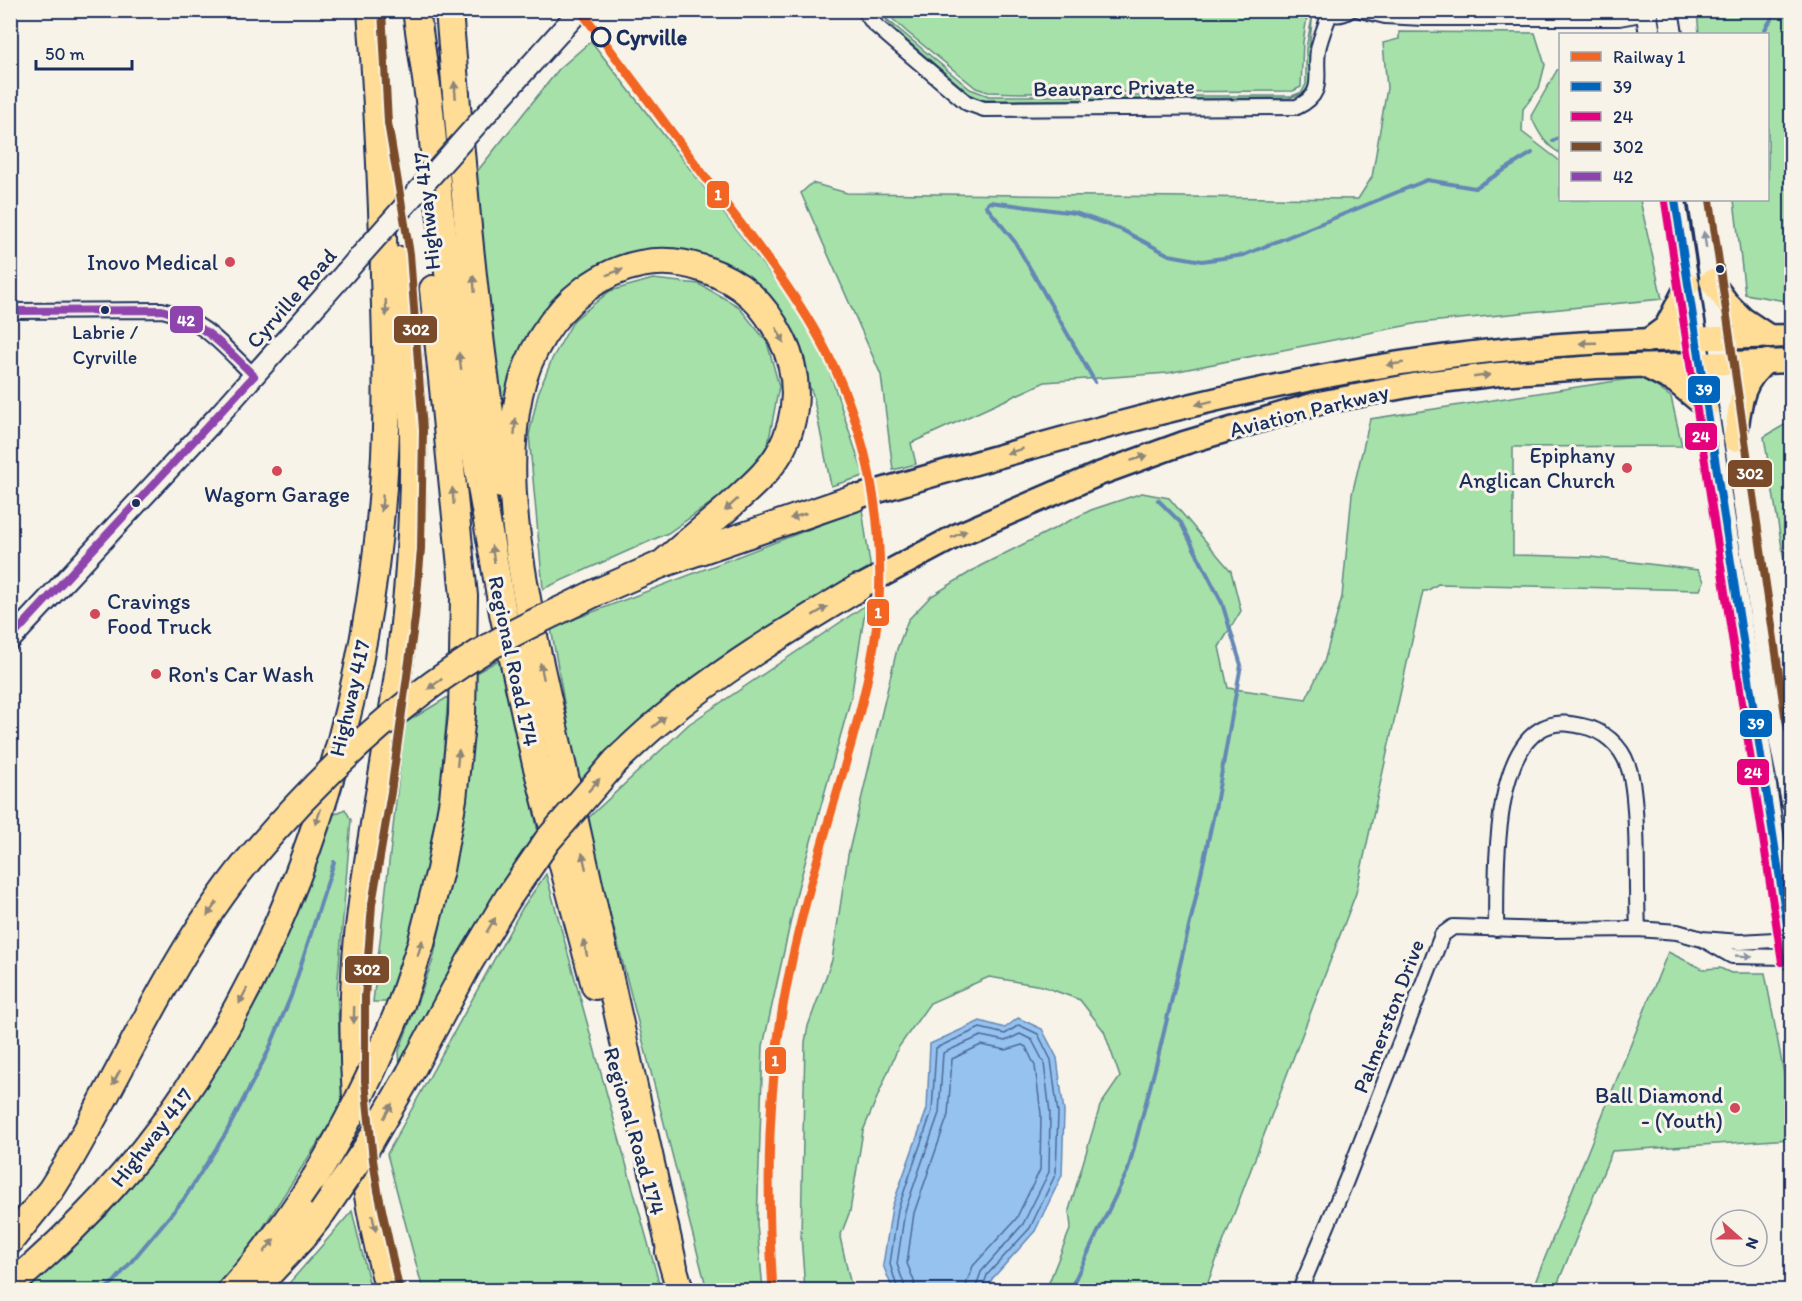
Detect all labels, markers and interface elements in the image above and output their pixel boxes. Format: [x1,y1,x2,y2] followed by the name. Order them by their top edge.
[616,24,687,51] place label: Cyrville
[591,27,611,47] marker: Cyrville
[36,33,132,71] scale bar
[1559,33,1769,201] legend
[45,43,85,65] text: 50 m
[1613,46,1685,68] text: Railway 1
[1033,73,1195,102] street label: Beauparc Private
[1613,76,1632,98] text: 39
[451,81,460,100] one-way arrow
[1613,106,1633,128] text: 24
[1613,136,1644,158] text: 302
[407,150,446,271] street label: Highway 417
[1613,166,1634,188] text: 42
[706,180,730,209] line badge: 1
[714,185,722,204] text: 1
[1700,231,1709,250] one-way arrow
[240,243,342,354] street label: Cyrville Road
[87,249,218,276] place label: Inovo Medical
[223,255,237,269] marker: Inovo Medical
[1714,263,1726,275] unlabelled marker
[606,266,624,276] one-way arrow
[469,275,479,294] one-way arrow
[381,298,390,317] one-way arrow
[99,304,111,316] marker: Labrie / Cyrville
[169,305,204,334] line badge: 42
[177,311,196,330] text: 42
[393,315,438,344] line badge: 302
[72,320,139,369] place label: Labrie / Cyrville
[403,320,430,339] text: 302
[775,327,785,344] one-way arrow
[1579,339,1598,348] one-way arrow
[455,352,465,371] one-way arrow
[1385,360,1404,369] one-way arrow
[1473,371,1492,381] one-way arrow
[1687,375,1721,404] line badge: 39
[1227,378,1392,443] street label: Aviation Parkway
[1695,380,1713,399] text: 39
[1194,398,1213,408] one-way arrow
[510,418,520,437] one-way arrow
[1684,422,1718,451] line badge: 24
[1692,427,1710,446] text: 24
[1459,442,1616,494] place label: Epiphany Anglican Church
[1006,447,1024,457] one-way arrow
[1130,453,1148,463] one-way arrow
[1727,459,1773,488] line badge: 302
[1620,461,1634,475] marker: Epiphany Anglican Church
[270,464,284,478] marker: Wagorn Garage
[1737,464,1764,483] text: 302
[204,481,350,508] place label: Wagorn Garage
[448,486,458,505] one-way arrow
[377,493,386,512] one-way arrow
[130,497,142,509] unlabelled marker
[723,498,738,512] one-way arrow
[789,512,807,521] one-way arrow
[950,530,968,540] one-way arrow
[488,544,497,563] one-way arrow
[482,573,545,749] street label: Regional Road 174
[107,588,212,640] place label: Cravings Food Truck
[866,598,890,627] line badge: 1
[874,603,882,622] text: 1
[812,606,828,617] one-way arrow
[88,607,102,621] marker: Cravings Food Truck
[323,637,376,759] street label: Highway 417
[168,661,314,688] place label: Ron's Car Wash
[537,661,546,680] one-way arrow
[149,667,163,681] marker: Ron's Car Wash
[427,677,442,689] one-way arrow
[1739,709,1773,738] line badge: 39
[1747,714,1765,733] text: 39
[651,715,667,728] one-way arrow
[453,748,463,767] one-way arrow
[1736,758,1770,786] line badge: 24
[1744,763,1762,782] text: 24
[587,778,600,793] one-way arrow
[312,808,322,826] one-way arrow
[579,852,588,871] one-way arrow
[206,900,218,916] one-way arrow
[486,917,497,933] one-way arrow
[1347,935,1430,1097] street label: Palmerston Drive
[415,939,425,957] one-way arrow
[579,939,589,957] one-way arrow
[1735,952,1754,961] one-way arrow
[344,955,390,984] line badge: 302
[354,960,381,979] text: 302
[238,988,248,1005] one-way arrow
[349,1006,359,1025] one-way arrow
[598,1044,671,1218] street label: Regional Road 174
[764,1046,787,1075] line badge: 1
[771,1051,779,1070] text: 1
[111,1070,121,1087] one-way arrow
[104,1082,199,1192] street label: Highway 417
[1595,1082,1723,1134] place label: Ball Diamond - (Youth)
[1728,1101,1742,1115] marker: Ball Diamond - (Youth)
[383,1103,393,1120] one-way arrow
[1709,1208,1769,1268] north arrow
[370,1214,379,1233] one-way arrow
[1742,1235,1763,1252] text: N
[262,1238,274,1253] one-way arrow

